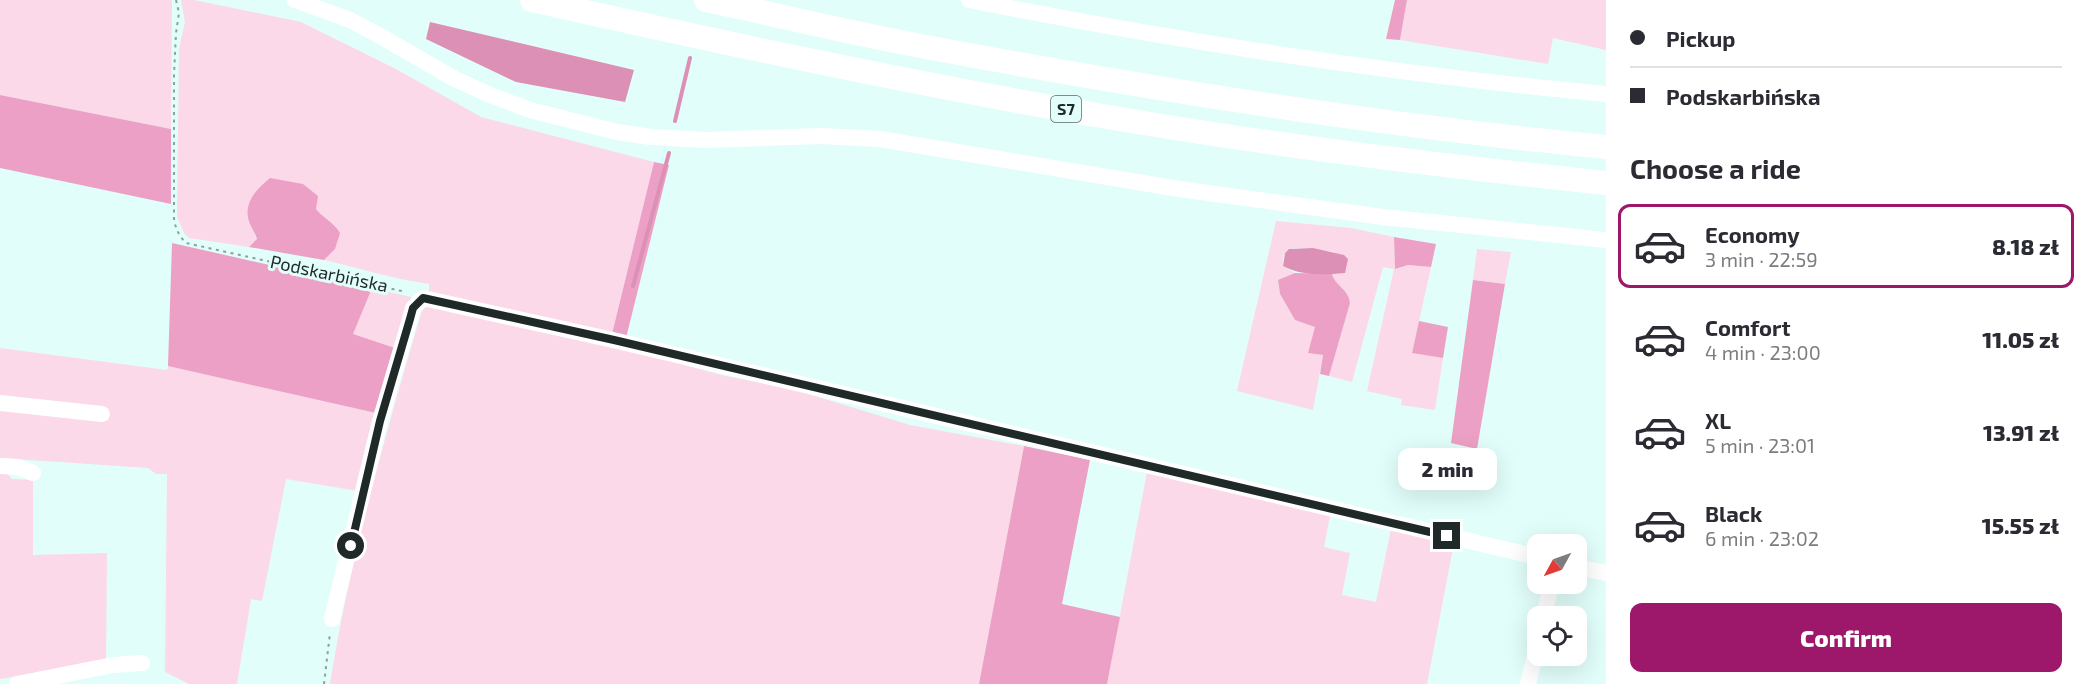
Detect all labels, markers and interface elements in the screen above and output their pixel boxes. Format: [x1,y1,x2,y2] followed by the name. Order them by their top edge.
[1666,25,1735,51] text: Pickup
[1666,83,1820,109] text: Podskarbińska
[1051,96,1081,122] road number: S7
[1630,152,1801,184] text: Choose a ride
[1633,219,1687,273] icon: car
[1705,221,1800,247] text: Economy
[1992,233,2059,259] text: 8.18 zł
[1705,247,1818,271] text: 3 min · 22:59
[268,250,390,296] street label: Podskarbińska
[1633,312,1687,366] icon: car
[1705,314,1790,340] text: Comfort
[1982,326,2059,352] text: 11.05 zł
[1705,340,1821,364] text: 4 min · 23:00
[1633,405,1687,459] icon: car
[1705,407,1731,433] text: XL
[1983,419,2059,445] text: 13.91 zł
[1705,433,1815,457] text: 5 min · 23:01
[1398,449,1496,491] callout: 2 min
[1422,457,1473,481] text: 2 min
[1633,498,1687,552] icon: car
[1705,500,1762,526] text: Black
[1982,512,2059,538] text: 15.55 zł
[1433,522,1460,549] route end
[1705,526,1819,550] text: 6 min · 23:02
[337,532,364,559] route start
[1527,534,1587,594] north arrow
[1527,534,1587,666] map controls
[1630,603,2062,672] button: Confirm
[1527,606,1587,666] button: locate

